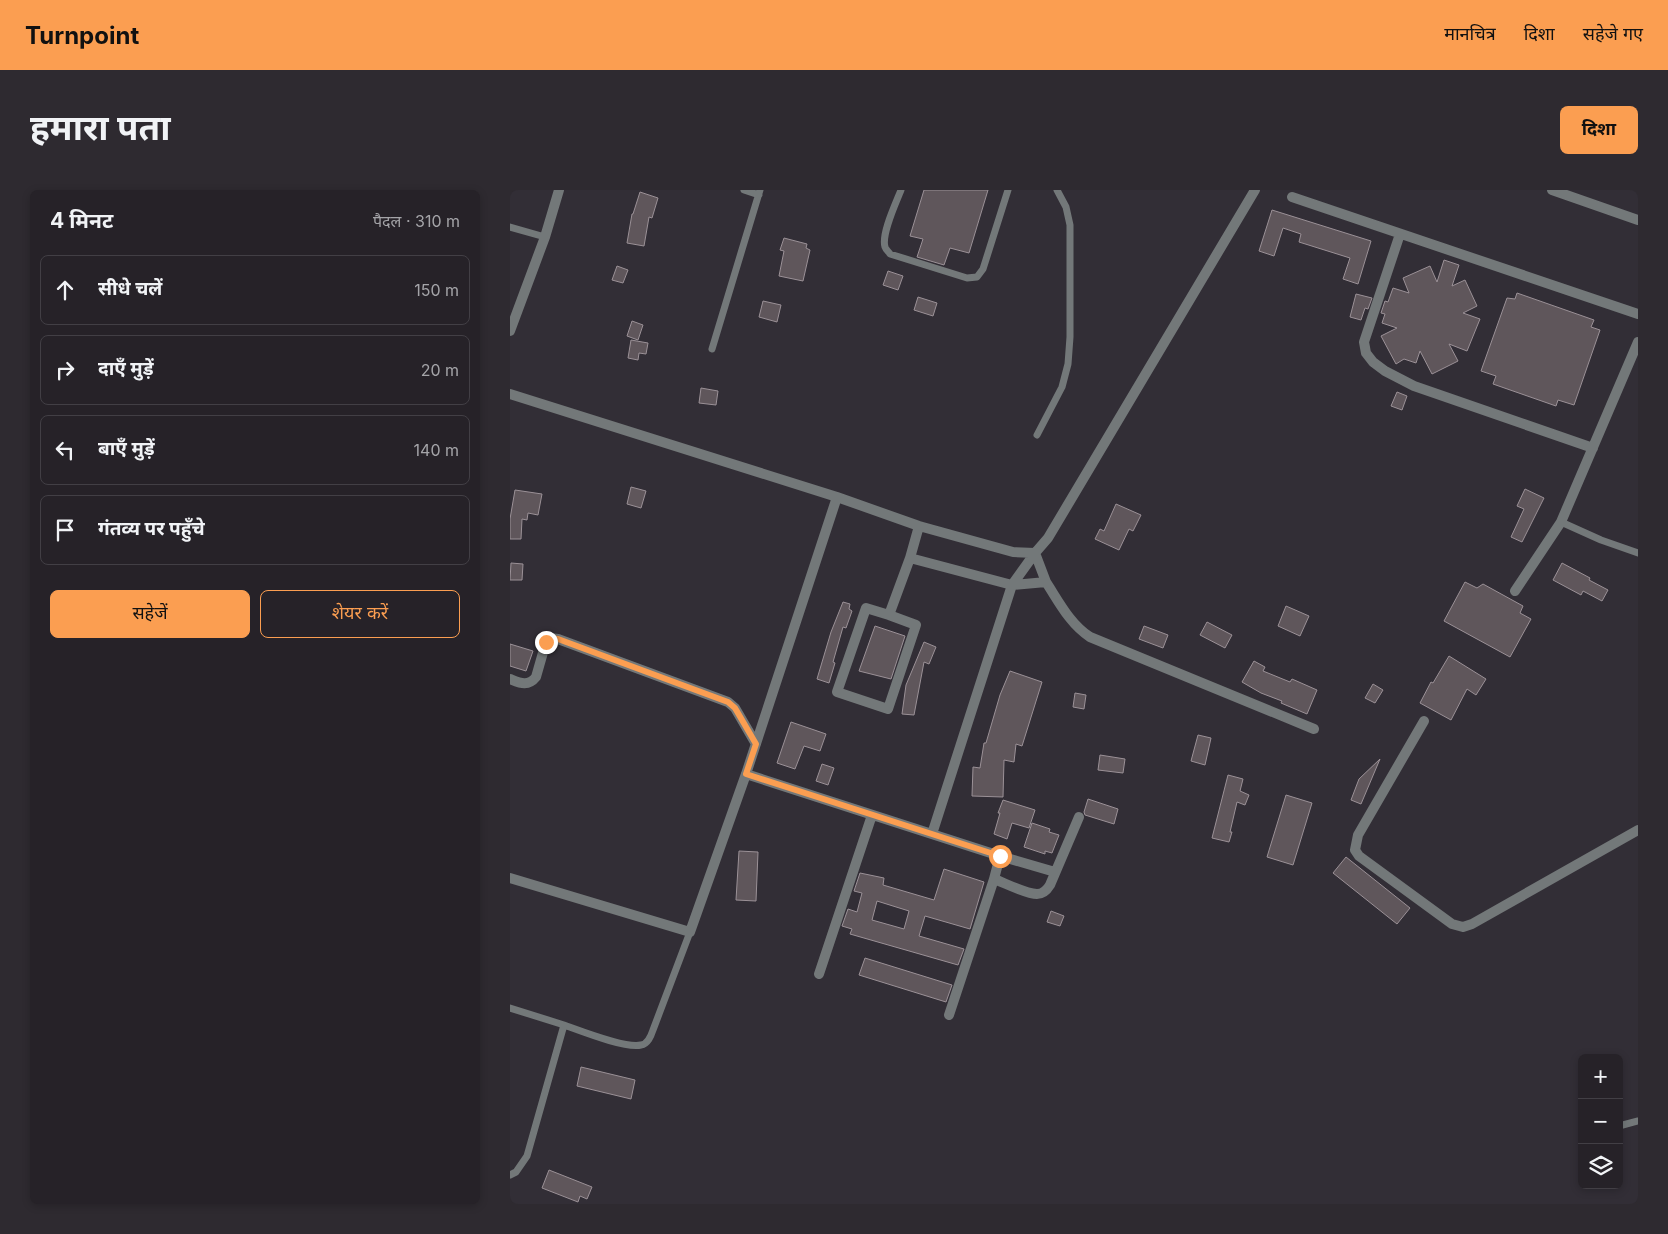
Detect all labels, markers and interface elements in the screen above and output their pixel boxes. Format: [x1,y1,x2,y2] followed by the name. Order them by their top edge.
[25,21,139,50] text: Turnpoint
[1444,23,1496,44] text: मानचित्र
[1524,23,1555,44] text: दिशा
[1583,23,1643,44] text: सहेजे गए
[30,106,170,148] text: हमारा पता
[1560,106,1638,154] button: दिशा
[50,208,113,233] text: 4 मिनट
[373,211,460,231] text: पैदल · 310 m
[51,276,79,304] icon: ahead
[98,277,162,300] text: सीधे चलें
[414,280,459,300] text: 150 m
[51,356,79,384] icon: right
[98,357,154,380] text: दाएँ मुड़ें
[421,360,459,380] text: 20 m
[51,436,79,464] icon: left
[98,437,155,460] text: बाएँ मुड़ें
[414,440,459,460] text: 140 m
[51,516,79,544] icon: arrive
[98,517,205,540] text: गंतव्य पर पहुँचे
[50,590,250,638] button: सहेजें
[260,590,460,638] button: शेयर करें
[535,631,558,654] route end
[989,845,1012,868] route start
[1578,1054,1623,1189] map controls
[1578,1054,1623,1099] button: +
[1578,1099,1623,1144] button: −
[1578,1144,1623,1189] button: layers

